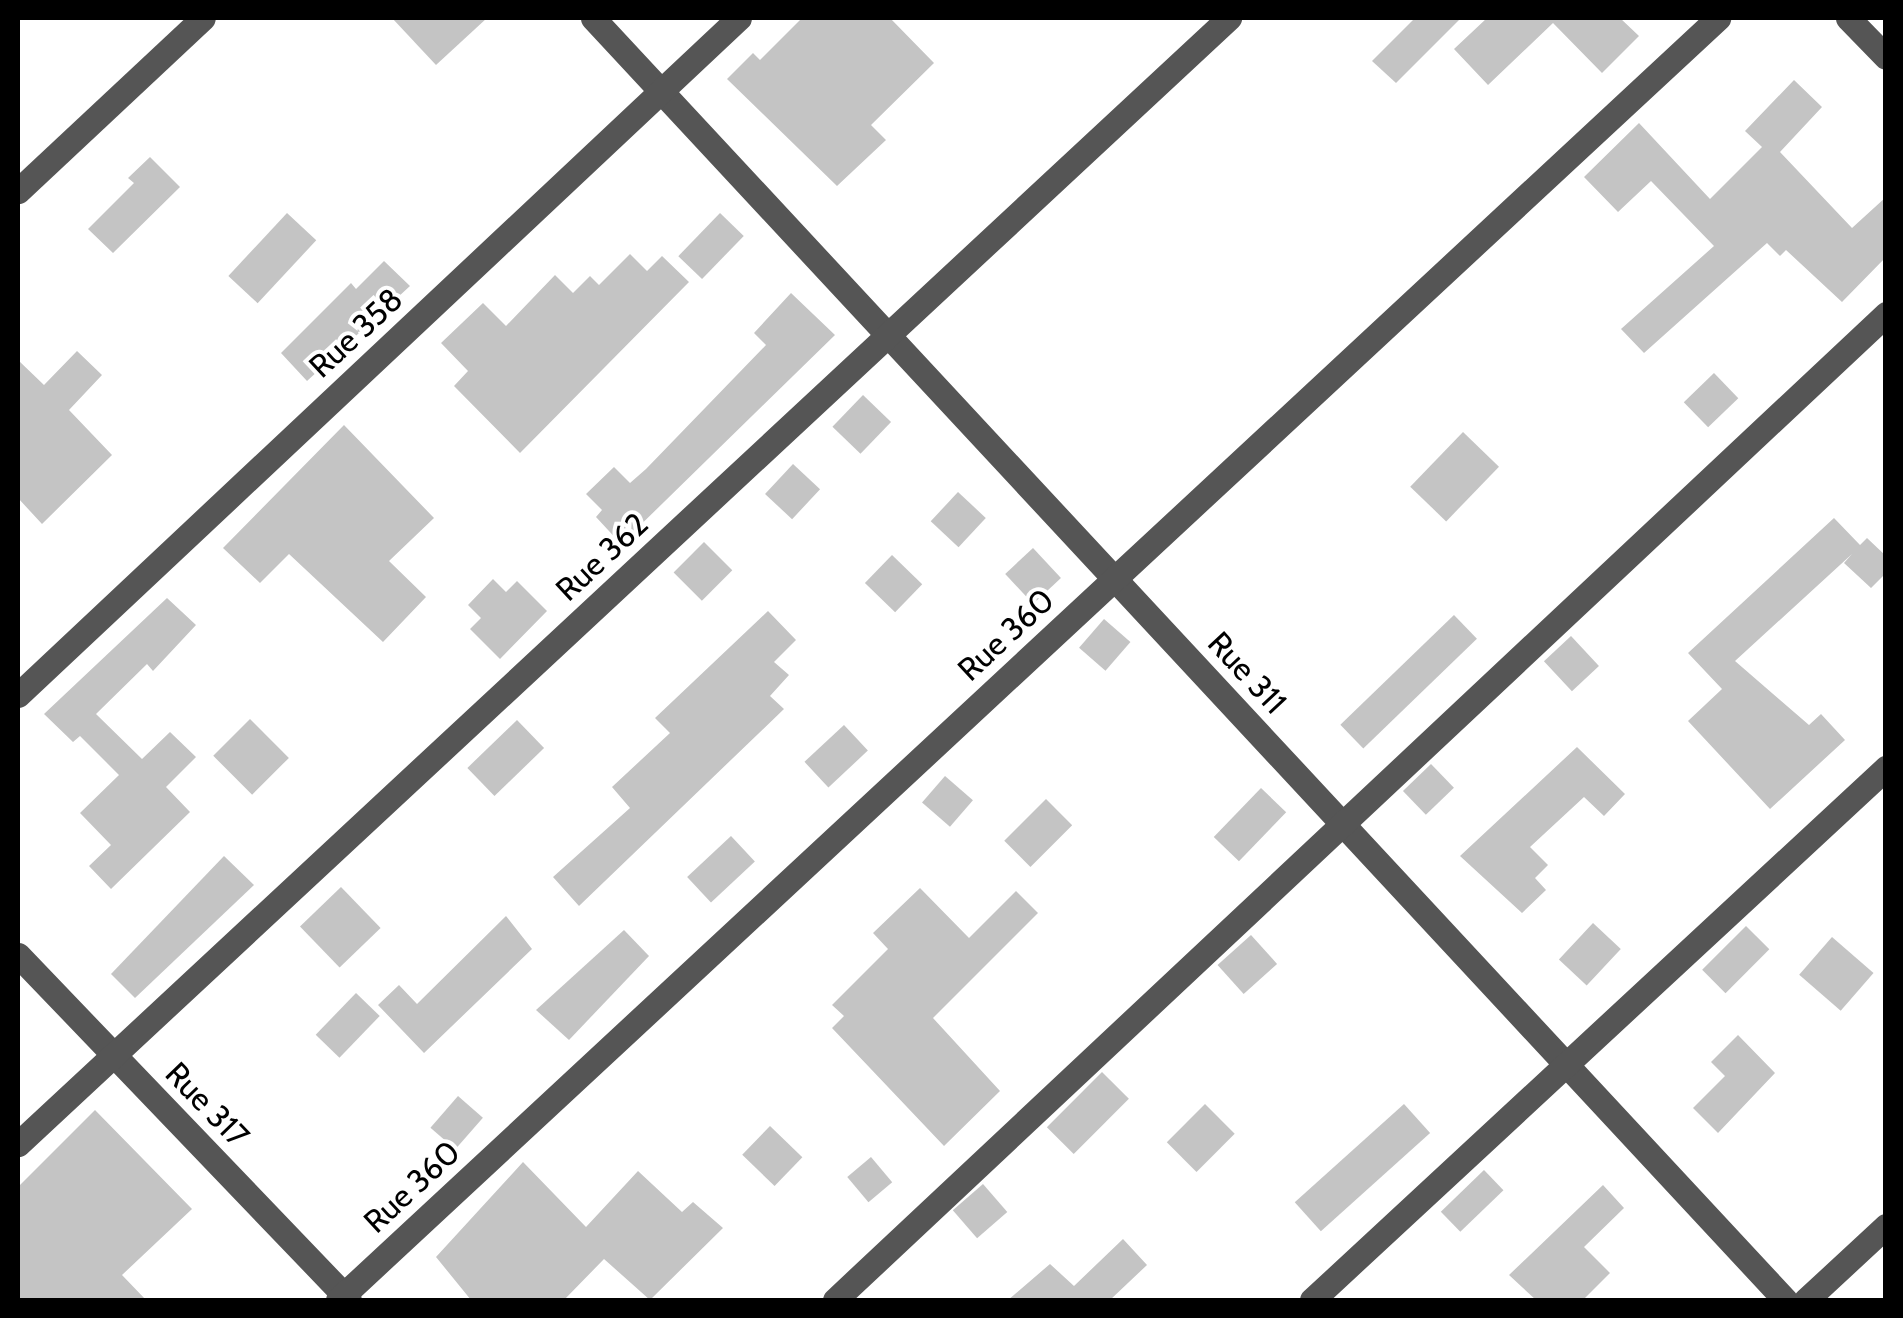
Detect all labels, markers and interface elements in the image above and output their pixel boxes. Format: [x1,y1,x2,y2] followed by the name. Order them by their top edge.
[301,280,411,386] street label: Rue 358
[548,505,656,609] street label: Rue 362
[950,581,1062,689] street label: Rue 360
[1200,624,1294,722] street label: Rue 311
[157,1055,257,1155] street label: Rue 317
[356,1133,468,1241] street label: Rue 360

